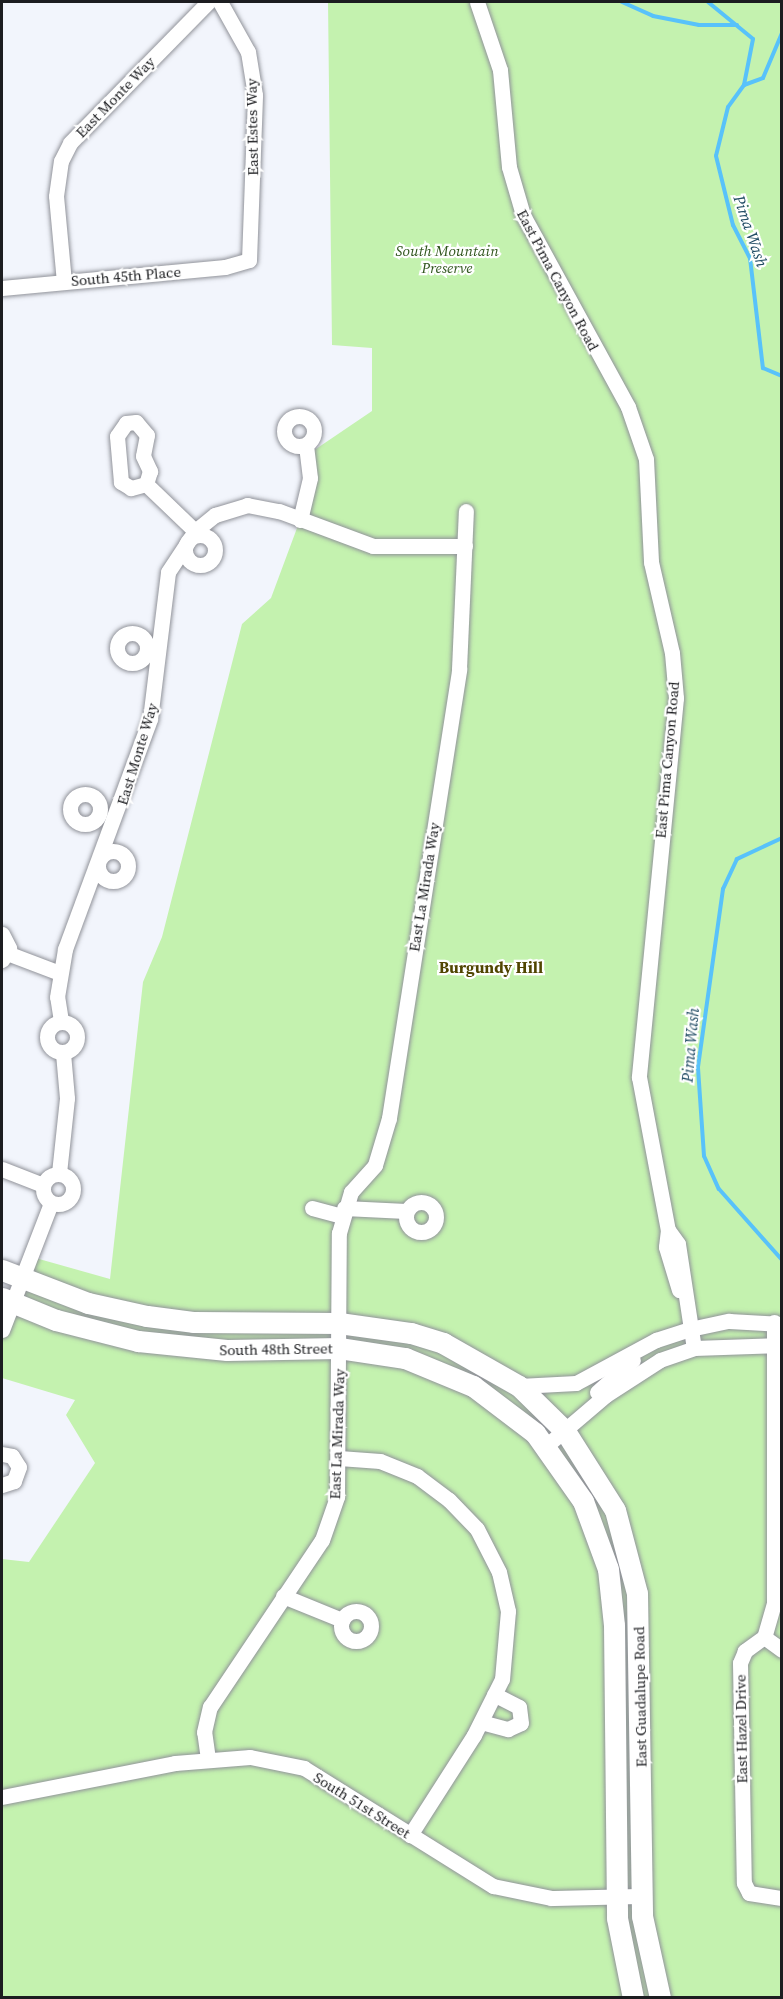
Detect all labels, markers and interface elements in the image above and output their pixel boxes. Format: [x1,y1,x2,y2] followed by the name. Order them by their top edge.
[71,52,159,142] street label: East Monte Way
[242,78,262,176] street label: East Estes Way
[730,193,772,269] water label: Pima Wash
[513,206,603,354] street label: East Pima Canyon Road
[395,241,499,276] park label: South Mountain Preserve
[70,262,182,290] street label: South 45th Place
[651,681,683,839] street label: East Pima Canyon Road
[113,700,161,808] street label: East Monte Way
[405,821,443,953] street label: East La Mirada Way
[439,957,543,977] district label: Burgundy Hill
[677,1007,703,1083] water label: Pima Wash
[219,1339,333,1359] street label: South 48th Street
[326,1368,348,1500] street label: East La Mirada Way
[630,1626,650,1768] street label: East Guadalupe Road
[731,1674,751,1784] street label: East Hazel Drive
[310,1768,414,1842] street label: South 51st Street

